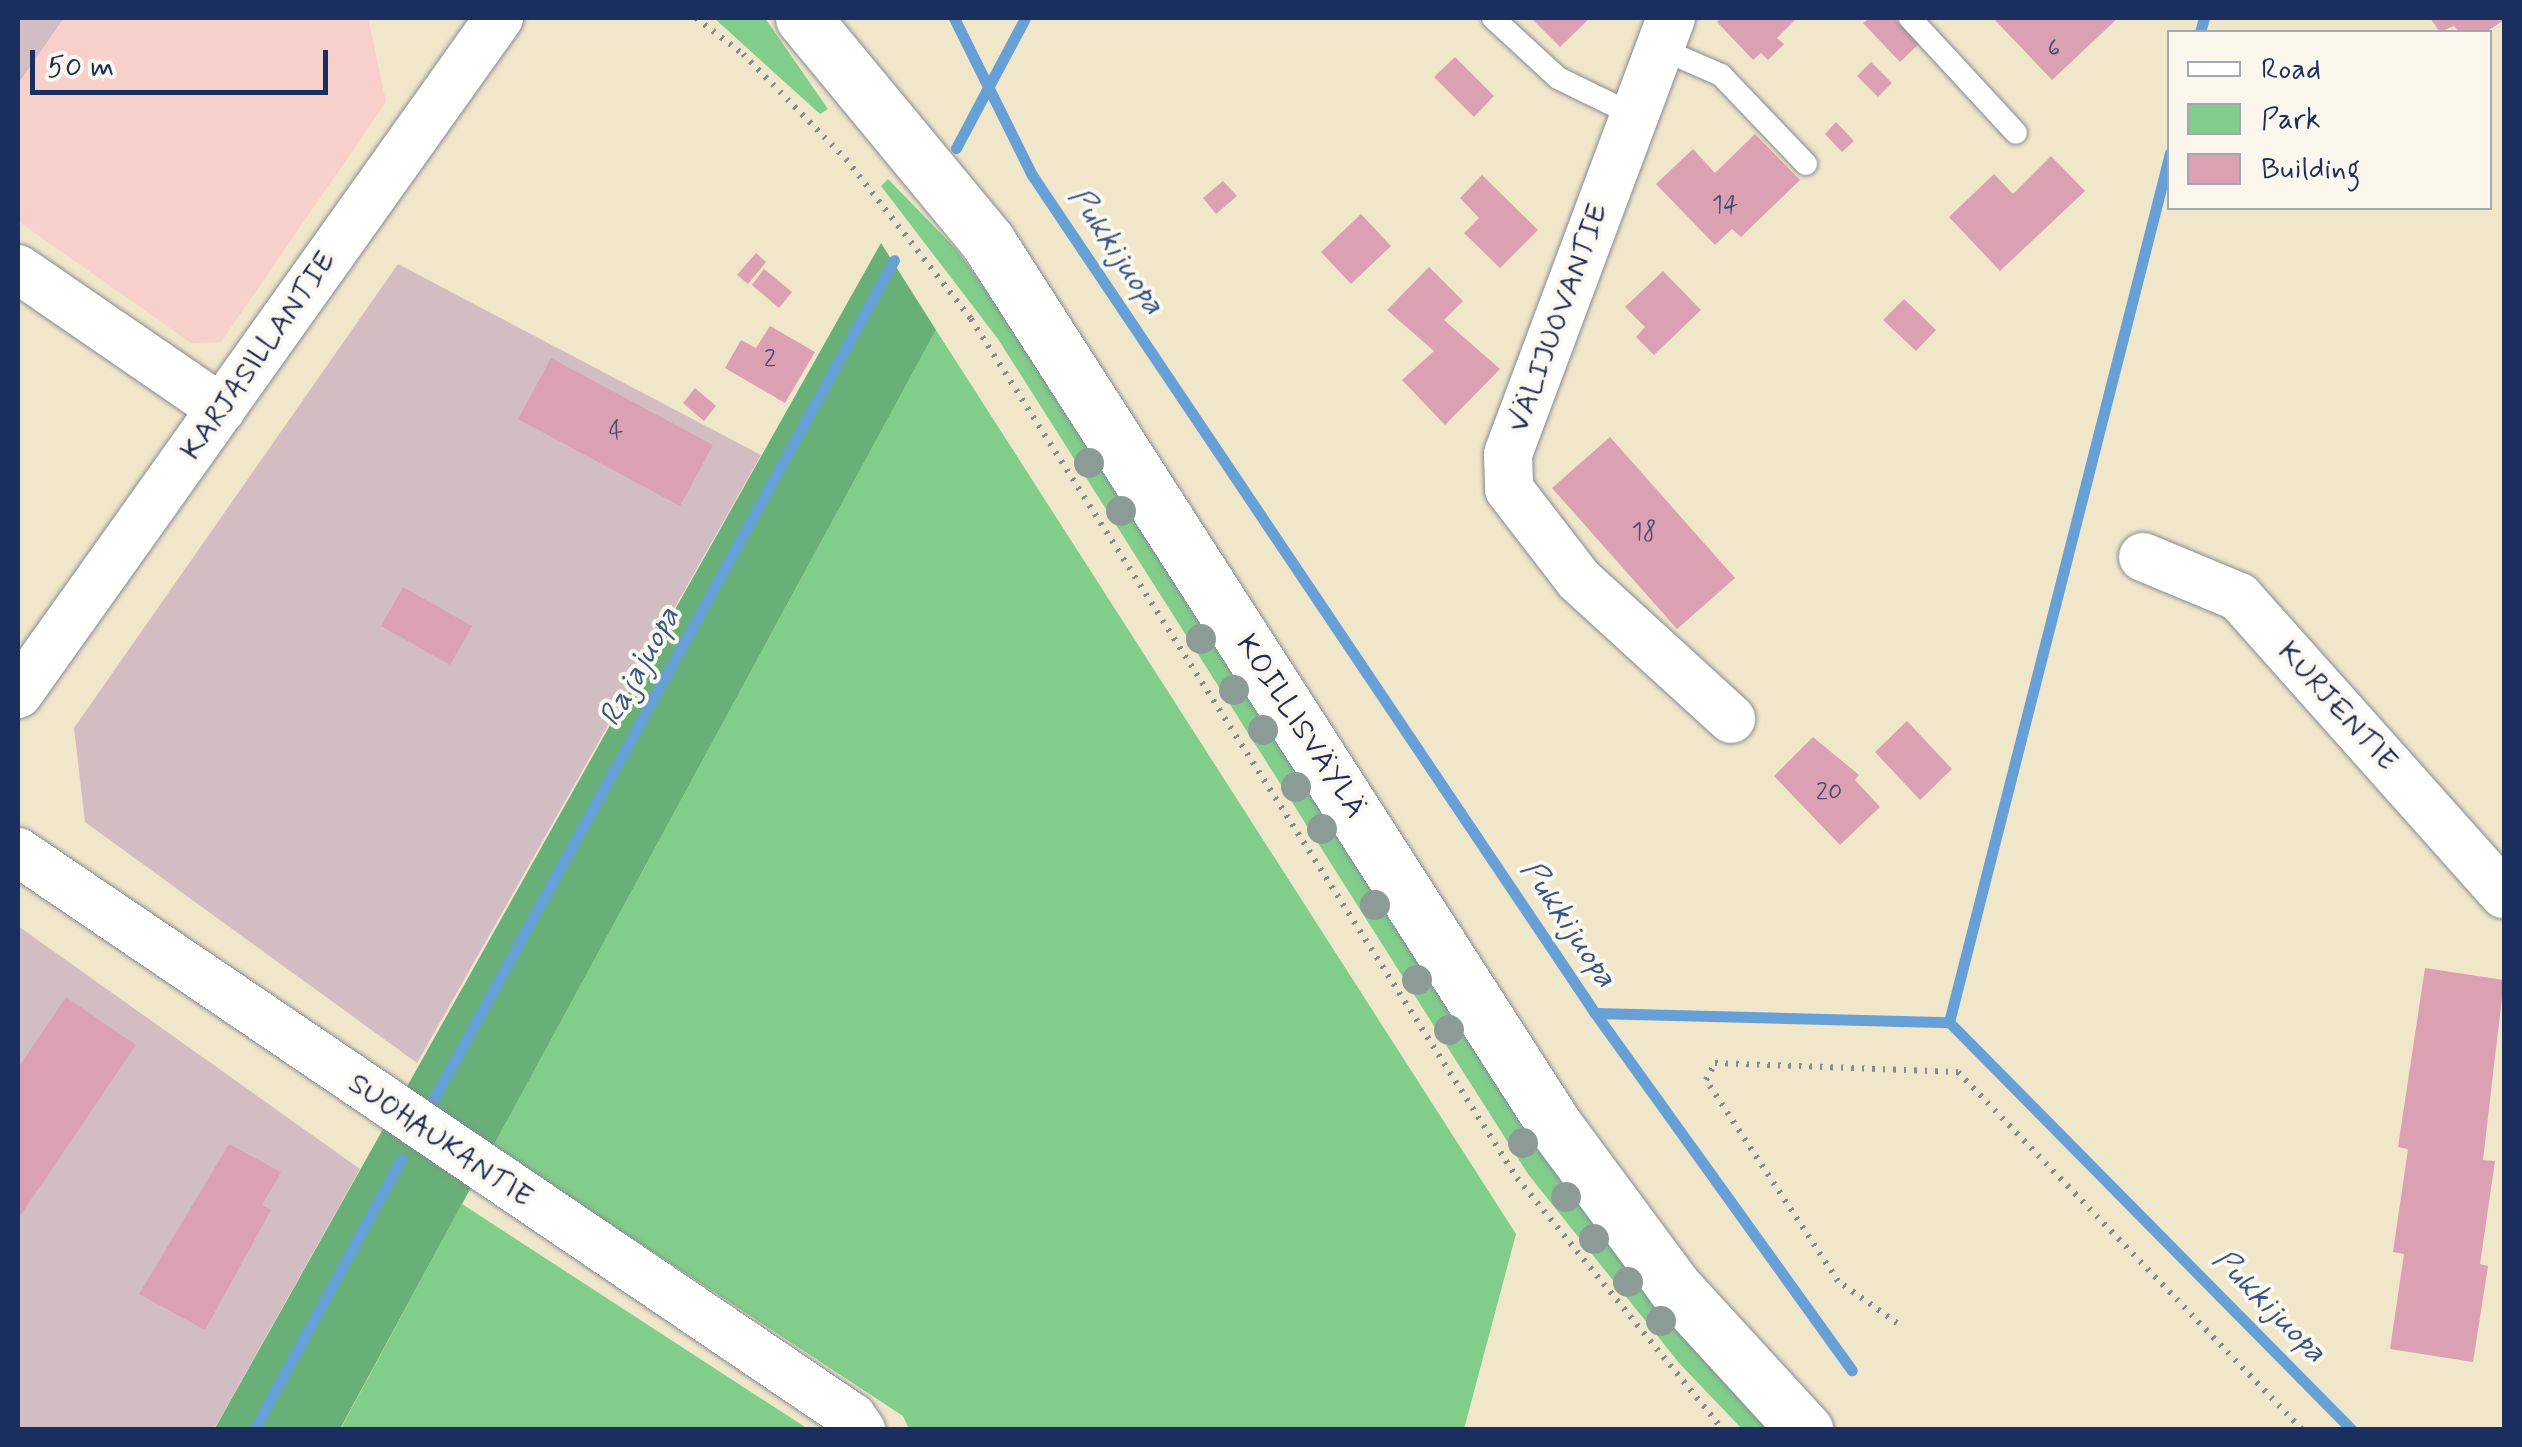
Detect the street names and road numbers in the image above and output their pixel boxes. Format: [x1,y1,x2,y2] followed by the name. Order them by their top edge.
[1501,199,1617,437] street label: VÄLIJUOVANTIE
[173,245,345,467] street label: KARJASILLANTIE
[1227,629,1373,825] street label: KOILLISVÄYLÄ
[2269,635,2405,779] street label: KURJENTIE
[341,1066,539,1216] street label: SUOHAUKANTIE

